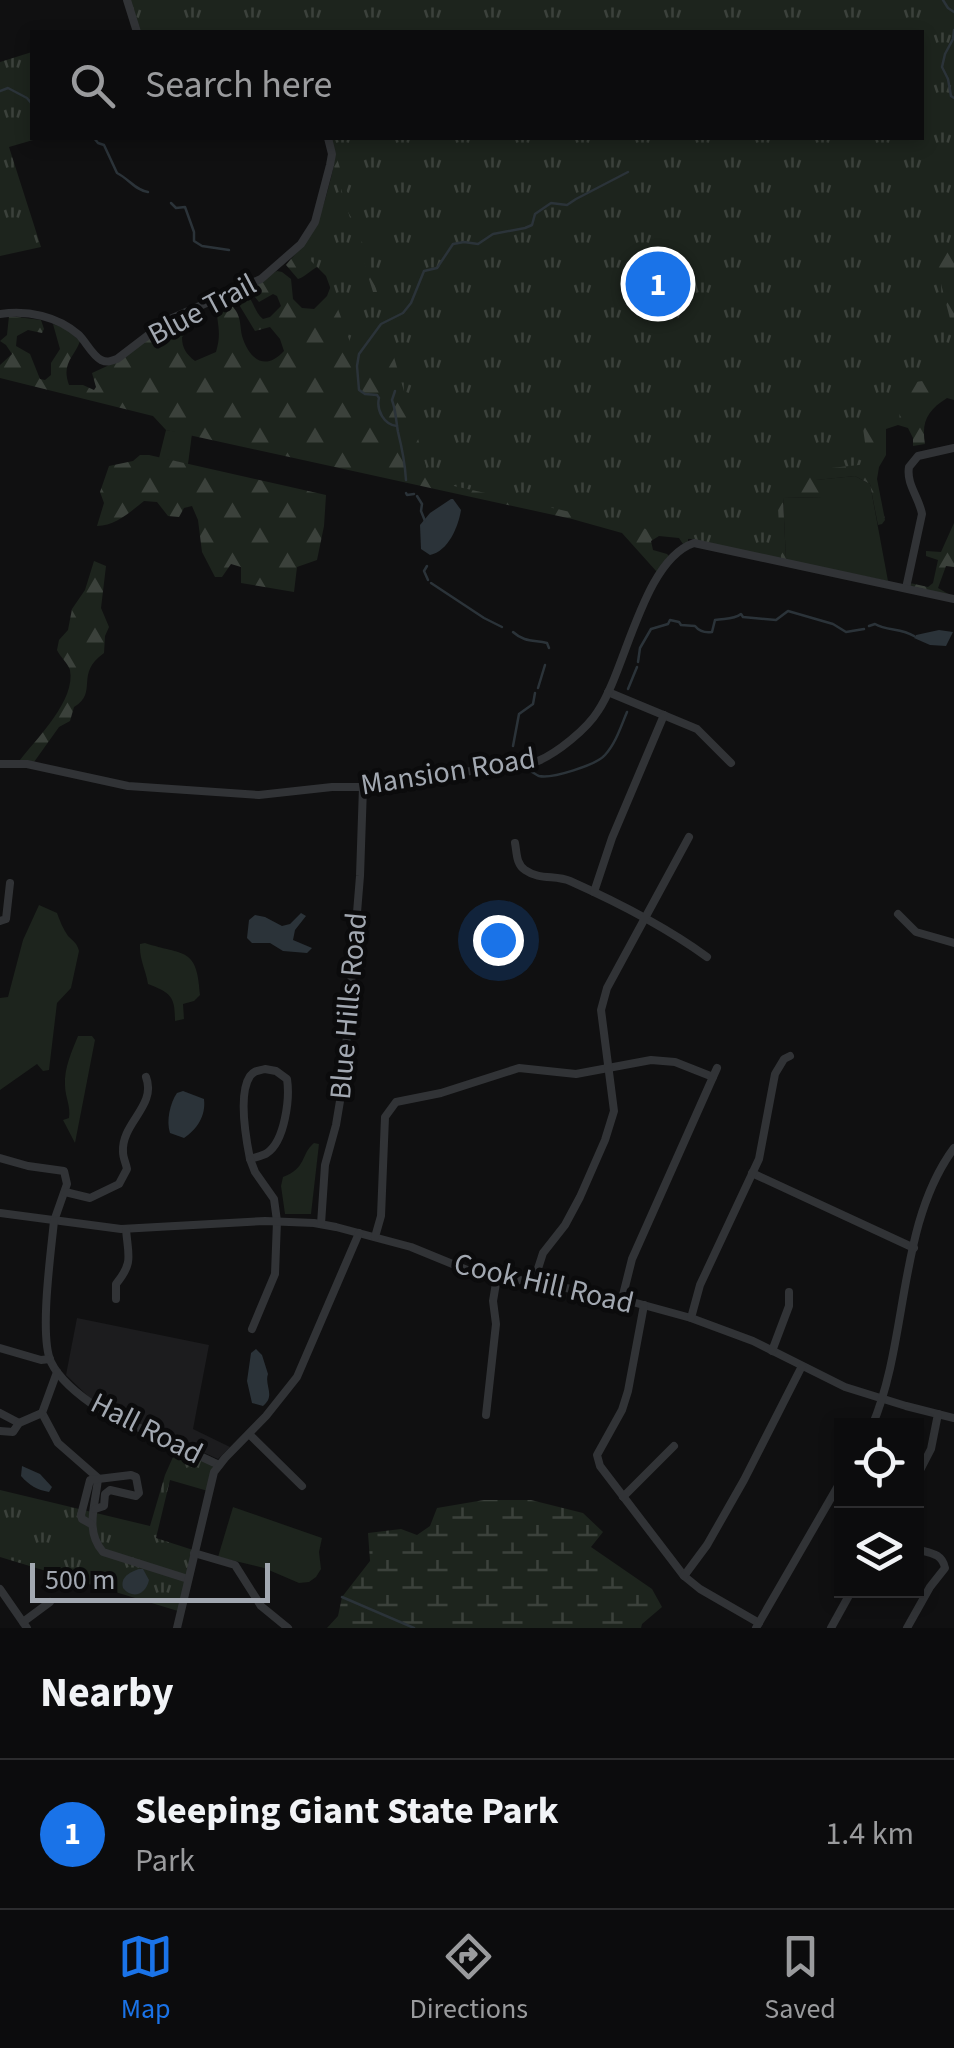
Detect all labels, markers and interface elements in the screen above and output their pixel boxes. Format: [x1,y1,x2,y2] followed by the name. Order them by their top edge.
[30,30,924,140] search box
[65,58,120,113] icon: search
[145,58,332,112] text: Search here
[626,246,690,322] pin: 1
[140,263,264,356] street label: Blue Trail
[358,736,539,807] street label: Mansion Road
[319,911,378,1101] street label: Blue Hills Road
[473,915,524,966] your location
[450,1242,638,1325] street label: Cook Hill Road
[83,1382,210,1475] street label: Hall Road
[834,1418,924,1598] map controls
[834,1418,924,1508] button: locate
[834,1508,924,1598] button: layers
[30,1558,270,1602] scale bar
[45,1560,116,1600] text: 500 m
[40,1663,174,1723] text: Nearby
[135,1784,559,1838] text: Sleeping Giant State Park
[64,1811,81,1857] text: 1
[825,1811,914,1857] text: 1.4 km
[135,1838,195,1884] text: Park
[118,1929,173,2029] tab: Map
[410,1929,528,2029] tab: Directions
[764,1929,836,2029] tab: Saved

